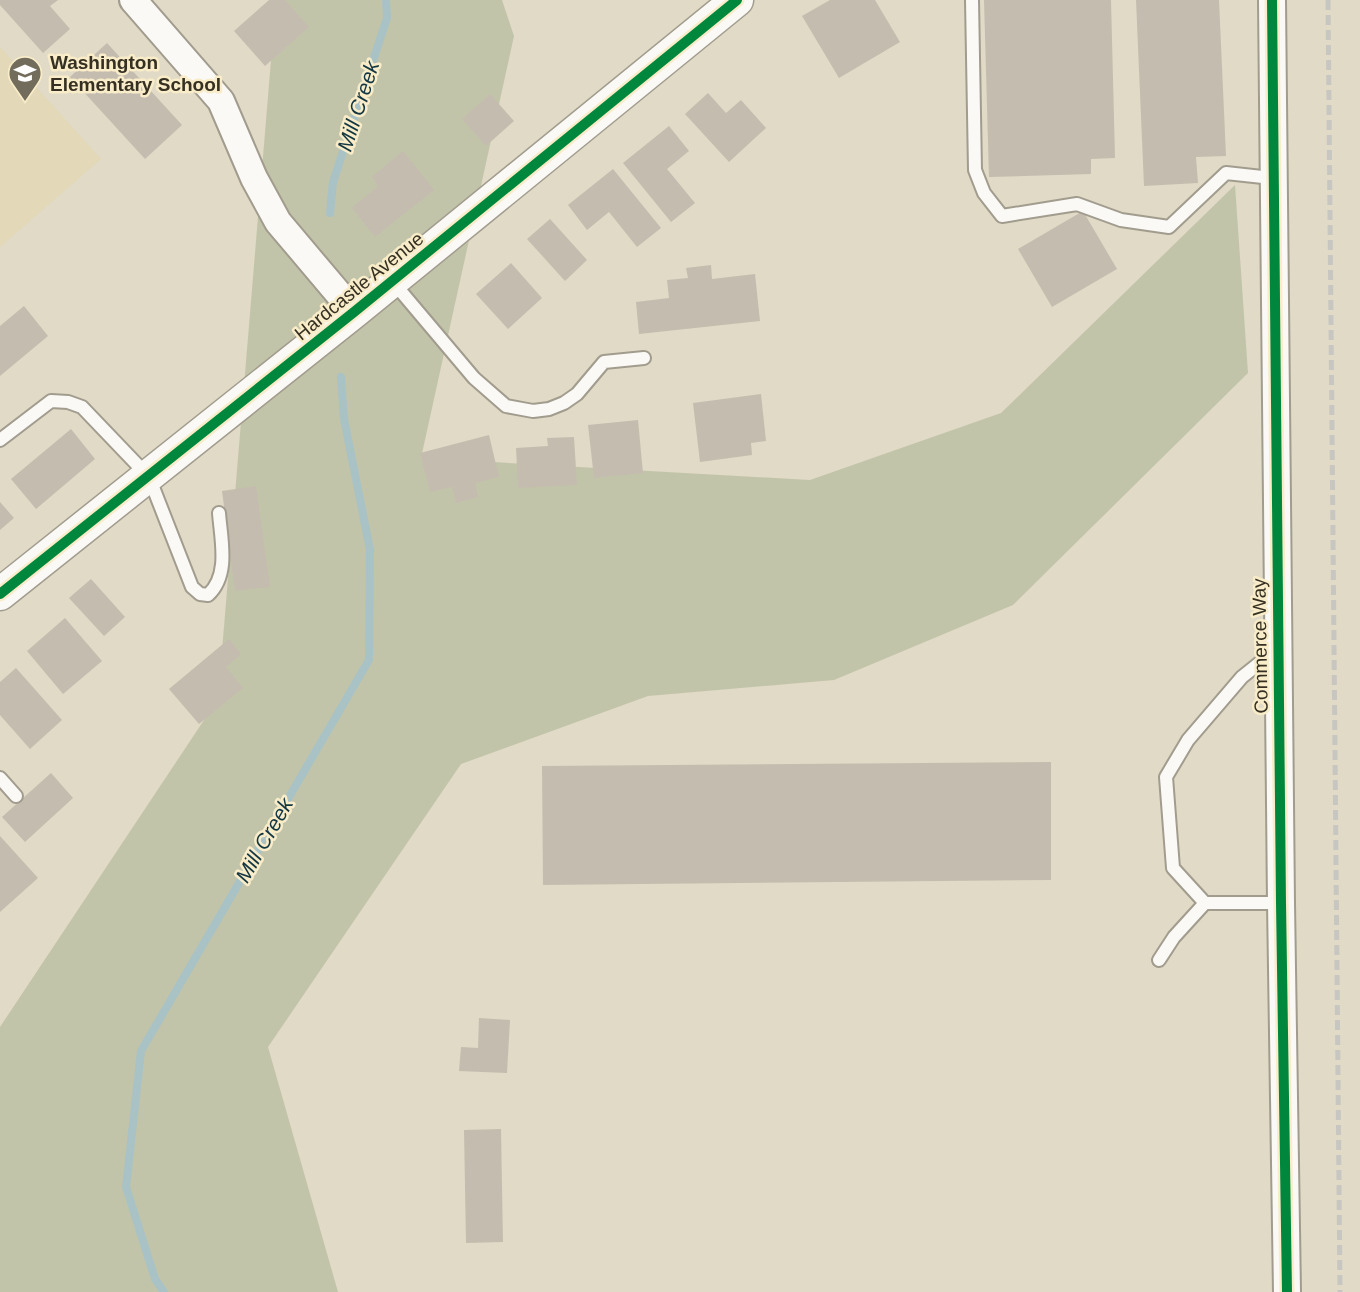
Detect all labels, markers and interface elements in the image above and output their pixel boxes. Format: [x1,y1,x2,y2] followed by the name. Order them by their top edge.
[50,52,221,95] place label: Washington Elementary School
[6,54,44,103] school or university icon: Washington Elementary School
[333,57,384,154] water label: Mill Creek
[291,228,427,344] street label: Hardcastle Avenue
[1248,578,1272,714] street label: Commerce Way
[231,793,298,886] water label: Mill Creek

